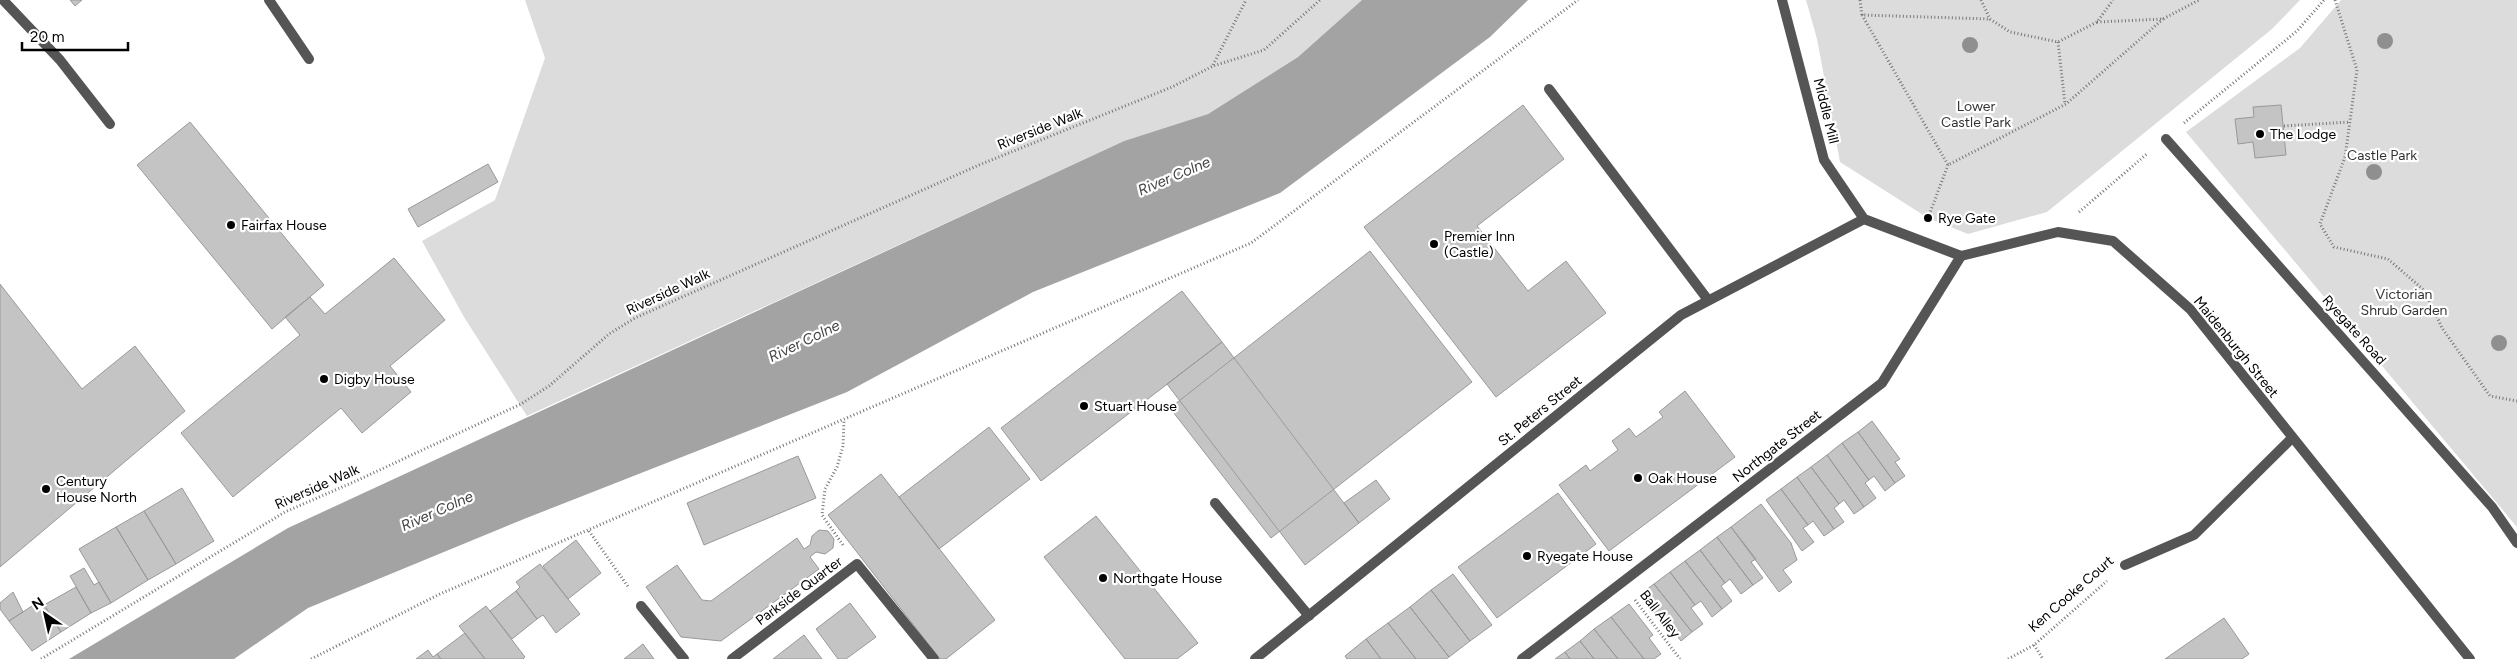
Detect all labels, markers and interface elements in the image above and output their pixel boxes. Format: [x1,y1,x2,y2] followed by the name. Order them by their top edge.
[22,20,129,52] scale bar
[30,28,64,46] text: 20 m
[1810,76,1842,146] street label: Middle Mill
[1941,98,2011,131] park label: Lower Castle Park
[995,104,1085,154] street label: Riverside Walk
[2270,126,2336,143] place label: The Lodge
[2254,128,2266,140] marker: The Lodge
[2347,147,2417,164] park label: Castle Park
[1135,153,1213,199] water label: River Colne
[1938,210,1996,227] place label: Rye Gate
[1922,212,1934,224] marker: Rye Gate
[241,217,327,234] place label: Fairfax House
[225,219,237,231] marker: Fairfax House
[1444,228,1515,261] place label: Premier Inn (Castle)
[1428,238,1440,250] marker: Premier Inn (Castle)
[623,265,713,319] street label: Riverside Walk
[2361,286,2448,319] park label: Victorian Shrub Garden
[2318,292,2390,368] street label: Ryegate Road
[2190,293,2282,401] street label: Maidenburgh Street
[765,316,843,366] water label: River Colne
[334,371,415,388] place label: Digby House
[1495,372,1585,450] street label: St. Peters Street
[318,373,330,385] marker: Digby House
[1094,398,1177,415] place label: Stuart House
[1078,400,1090,412] marker: Stuart House
[1729,406,1825,486] street label: Northgate Street
[272,461,362,513] street label: Riverside Walk
[1648,470,1717,487] place label: Oak House
[1632,472,1644,484] marker: Oak House
[56,473,137,506] place label: Century House North
[40,483,52,495] marker: Century House North
[398,487,476,535] water label: River Colne
[1537,548,1633,565] place label: Ryegate House
[1521,550,1533,562] marker: Ryegate House
[2025,552,2117,636] street label: Ken Cooke Court
[752,553,846,629] street label: Parkside Quarter
[1113,570,1222,587] place label: Northgate House
[1097,572,1109,584] marker: Northgate House
[1636,587,1684,642] street label: Ball Alley
[20,589,70,639] north arrow
[29,594,47,614] text: N

